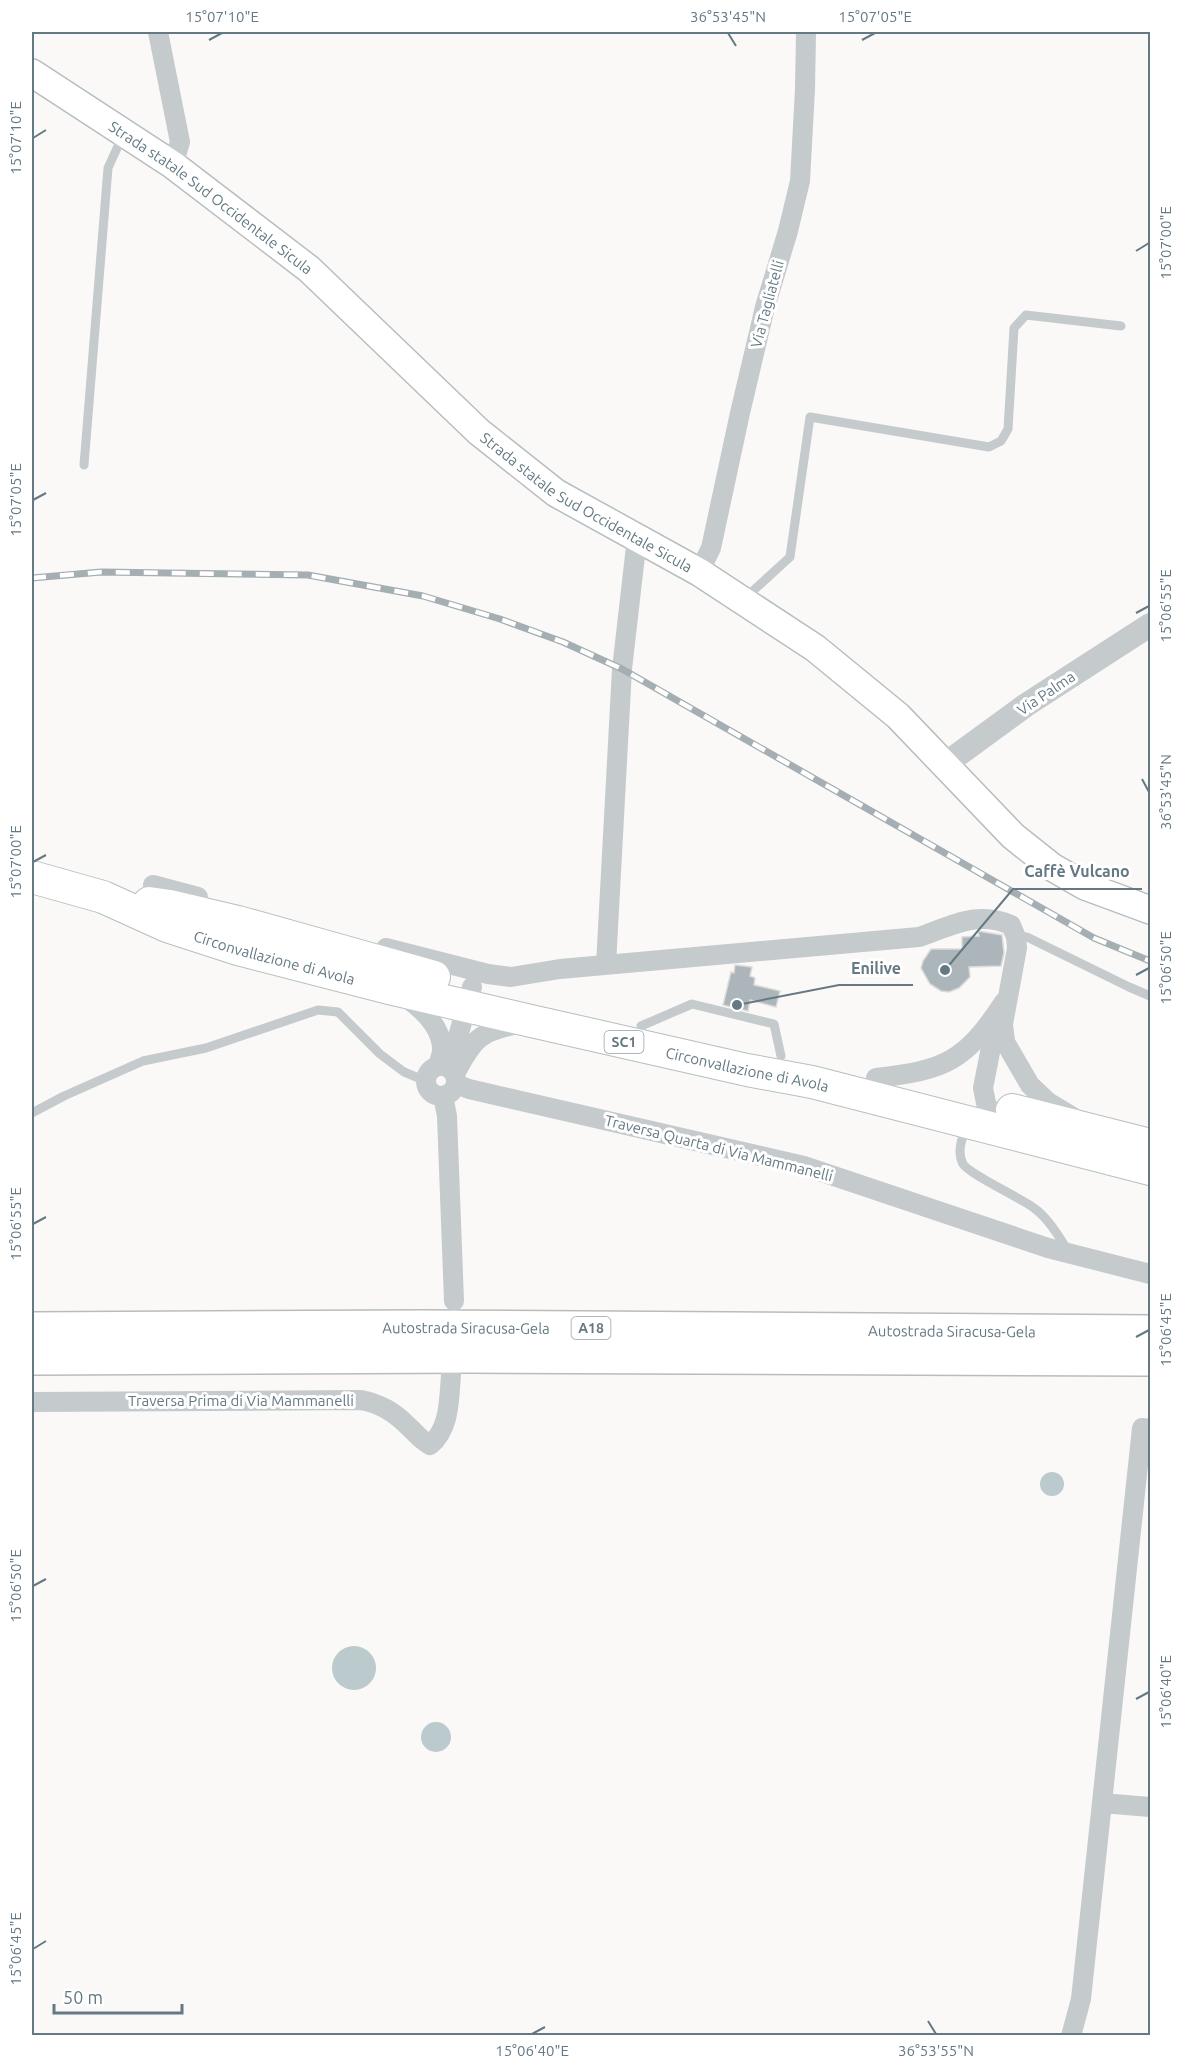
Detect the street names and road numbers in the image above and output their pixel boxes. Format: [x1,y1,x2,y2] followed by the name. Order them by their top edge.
[106,117,316,277] street label: Strada statale Sud Occidentale Sicula
[747,258,787,350] street label: Via Tagliatelli
[478,428,696,575] street label: Strada statale Sud Occidentale Sicula
[1014,668,1078,718] street label: Via Palma
[192,927,357,987] street label: Circonvallazione di Avola
[604,1031,644,1053] road number: SC1
[664,1043,831,1095] street label: Circonvallazione di Avola
[603,1111,835,1185] street label: Traversa Quarta di Via Mammanelli
[572,1317,610,1339] road number: A18
[382,1318,550,1336] street label: Autostrada Siracusa-Gela
[868,1322,1036,1340] street label: Autostrada Siracusa-Gela
[128,1392,354,1409] street label: Traversa Prima di Via Mammanelli

